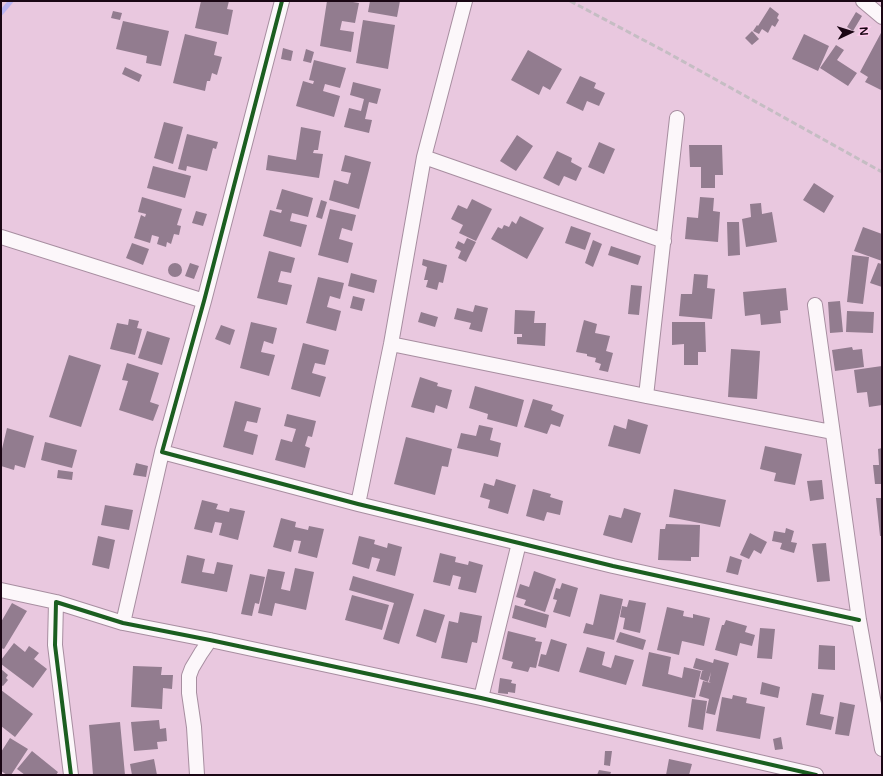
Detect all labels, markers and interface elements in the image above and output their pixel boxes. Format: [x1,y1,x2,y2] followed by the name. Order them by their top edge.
[831,12,871,52] north arrow
[857,26,870,36] text: N

